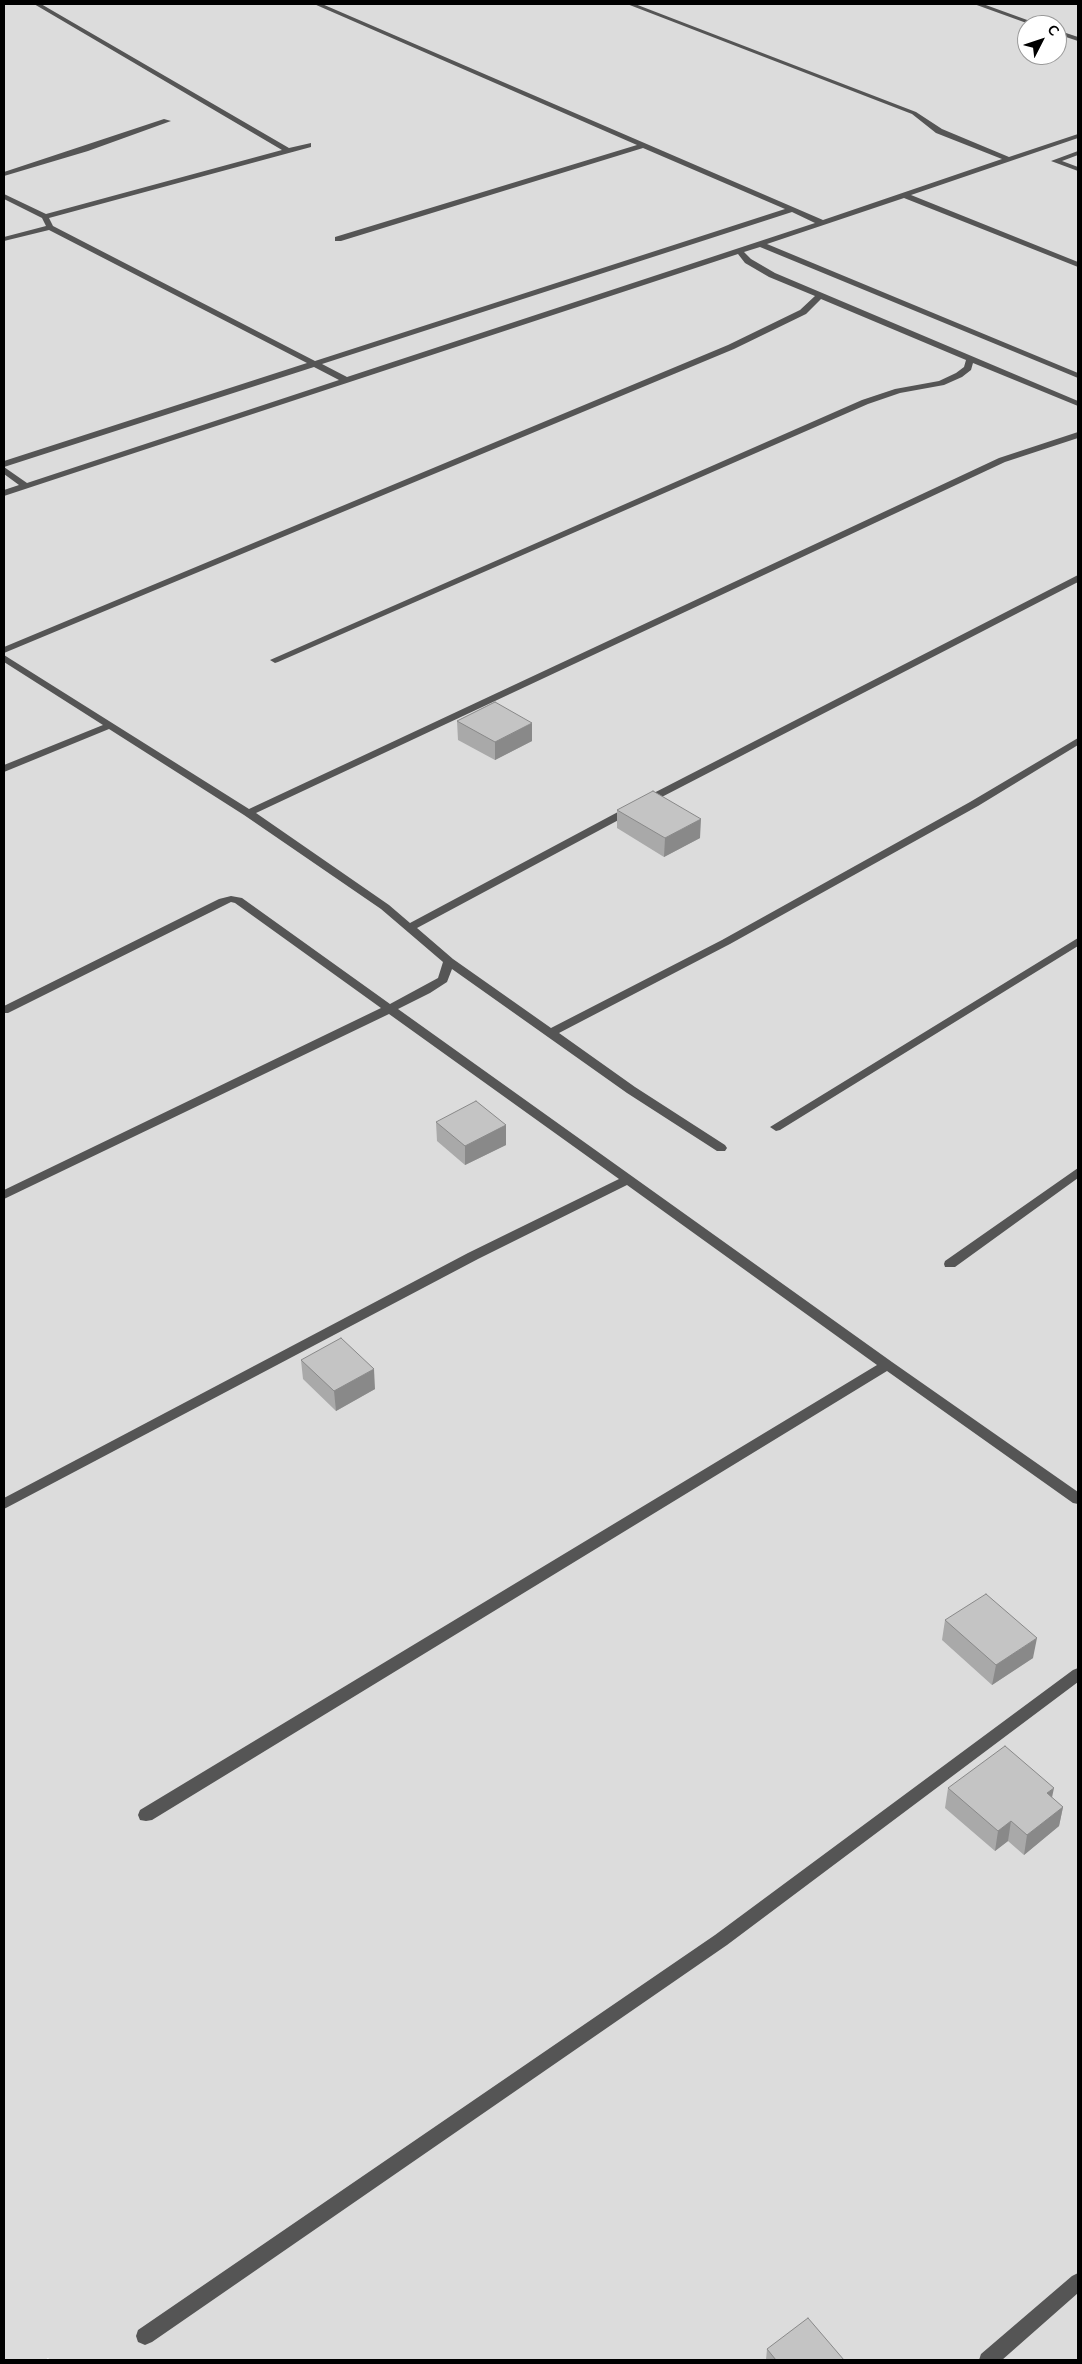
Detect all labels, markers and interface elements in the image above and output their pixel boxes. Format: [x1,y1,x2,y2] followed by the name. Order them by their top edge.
[1017,15,1067,65] north arrow
[1043,21,1063,40] text: С

